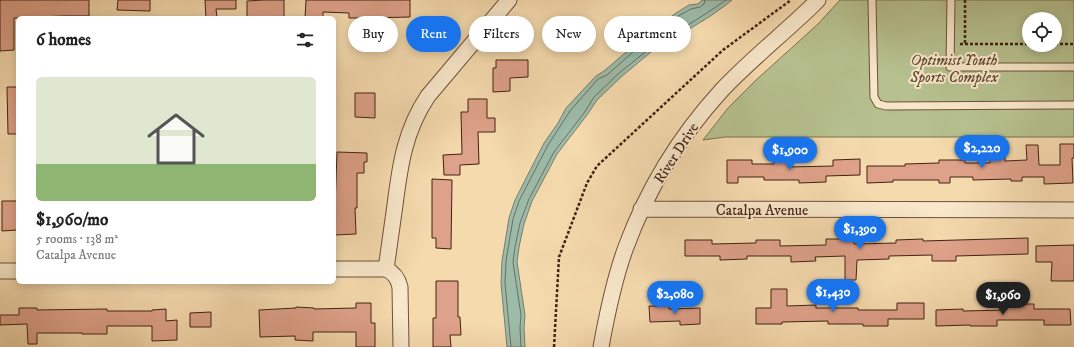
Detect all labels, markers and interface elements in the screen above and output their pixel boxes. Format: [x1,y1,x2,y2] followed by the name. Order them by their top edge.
[1022,12,1062,52] map controls
[1022,12,1062,52] button: locate
[348,16,398,52] chip: Buy
[406,16,461,52] chip: Rent
[469,16,534,52] chip: Filters
[542,16,596,52] chip: New
[604,16,691,52] chip: Apartment
[36,29,91,51] text: 6 homes
[294,29,316,51] icon: filters
[909,51,999,87] park label: Optimist Youth Sports Complex
[140,103,212,175] icon: home
[650,119,703,187] street label: River Drive
[949,135,1015,169] pin: $2,220
[757,137,823,171] pin: $1,900
[964,140,1000,156] text: $2,220
[772,142,808,158] text: $1,900
[716,201,808,220] street label: Catalpa Avenue
[36,209,108,231] text: $1,960/mo
[827,216,893,250] pin: $1,390
[843,221,877,237] text: $1,390
[36,231,118,247] text: 5 rooms · 138 m²
[36,247,116,263] text: Catalpa Avenue
[800,279,866,313] pin: $1,430
[642,281,708,315] pin: $2,080
[970,282,1036,316] pin: $1,960
[816,284,850,300] text: $1,430
[656,286,694,302] text: $2,080
[985,287,1021,303] text: $1,960

